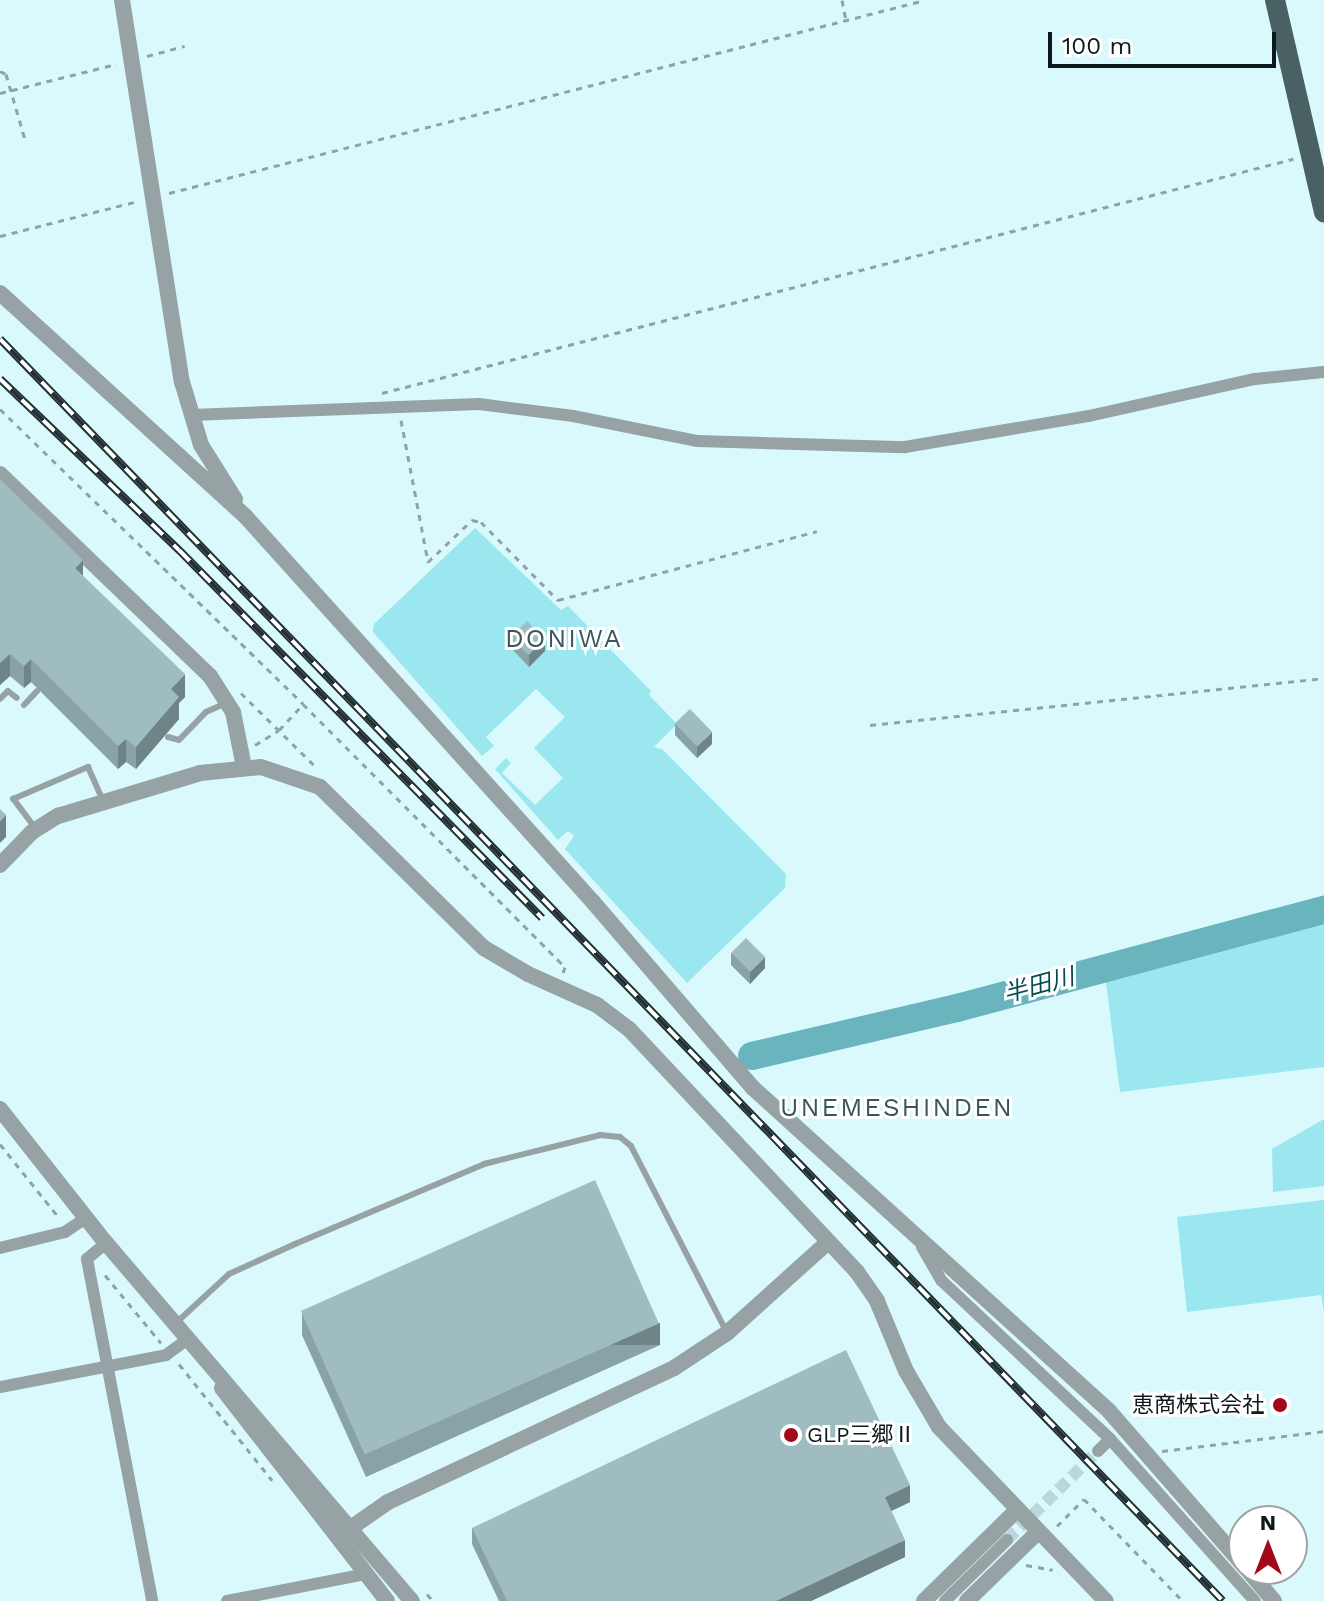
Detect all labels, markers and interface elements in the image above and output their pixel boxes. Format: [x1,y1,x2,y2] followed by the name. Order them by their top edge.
[1052,16,1280,66] scale bar
[1062,32,1132,60] text: 100 m
[505,623,623,655] district label: DONIWA
[1000,963,1078,1009] water label: 半田川
[780,1092,1014,1124] district label: UNEMESHINDEN
[1132,1392,1264,1418] place label: 恵商株式会社
[1271,1396,1289,1414] marker: 恵商株式会社
[807,1422,916,1448] place label: GLP三郷Ⅱ
[782,1426,800,1444] marker: GLP三郷Ⅱ
[1228,1505,1308,1585] north arrow
[1260,1510,1276,1535] text: N

